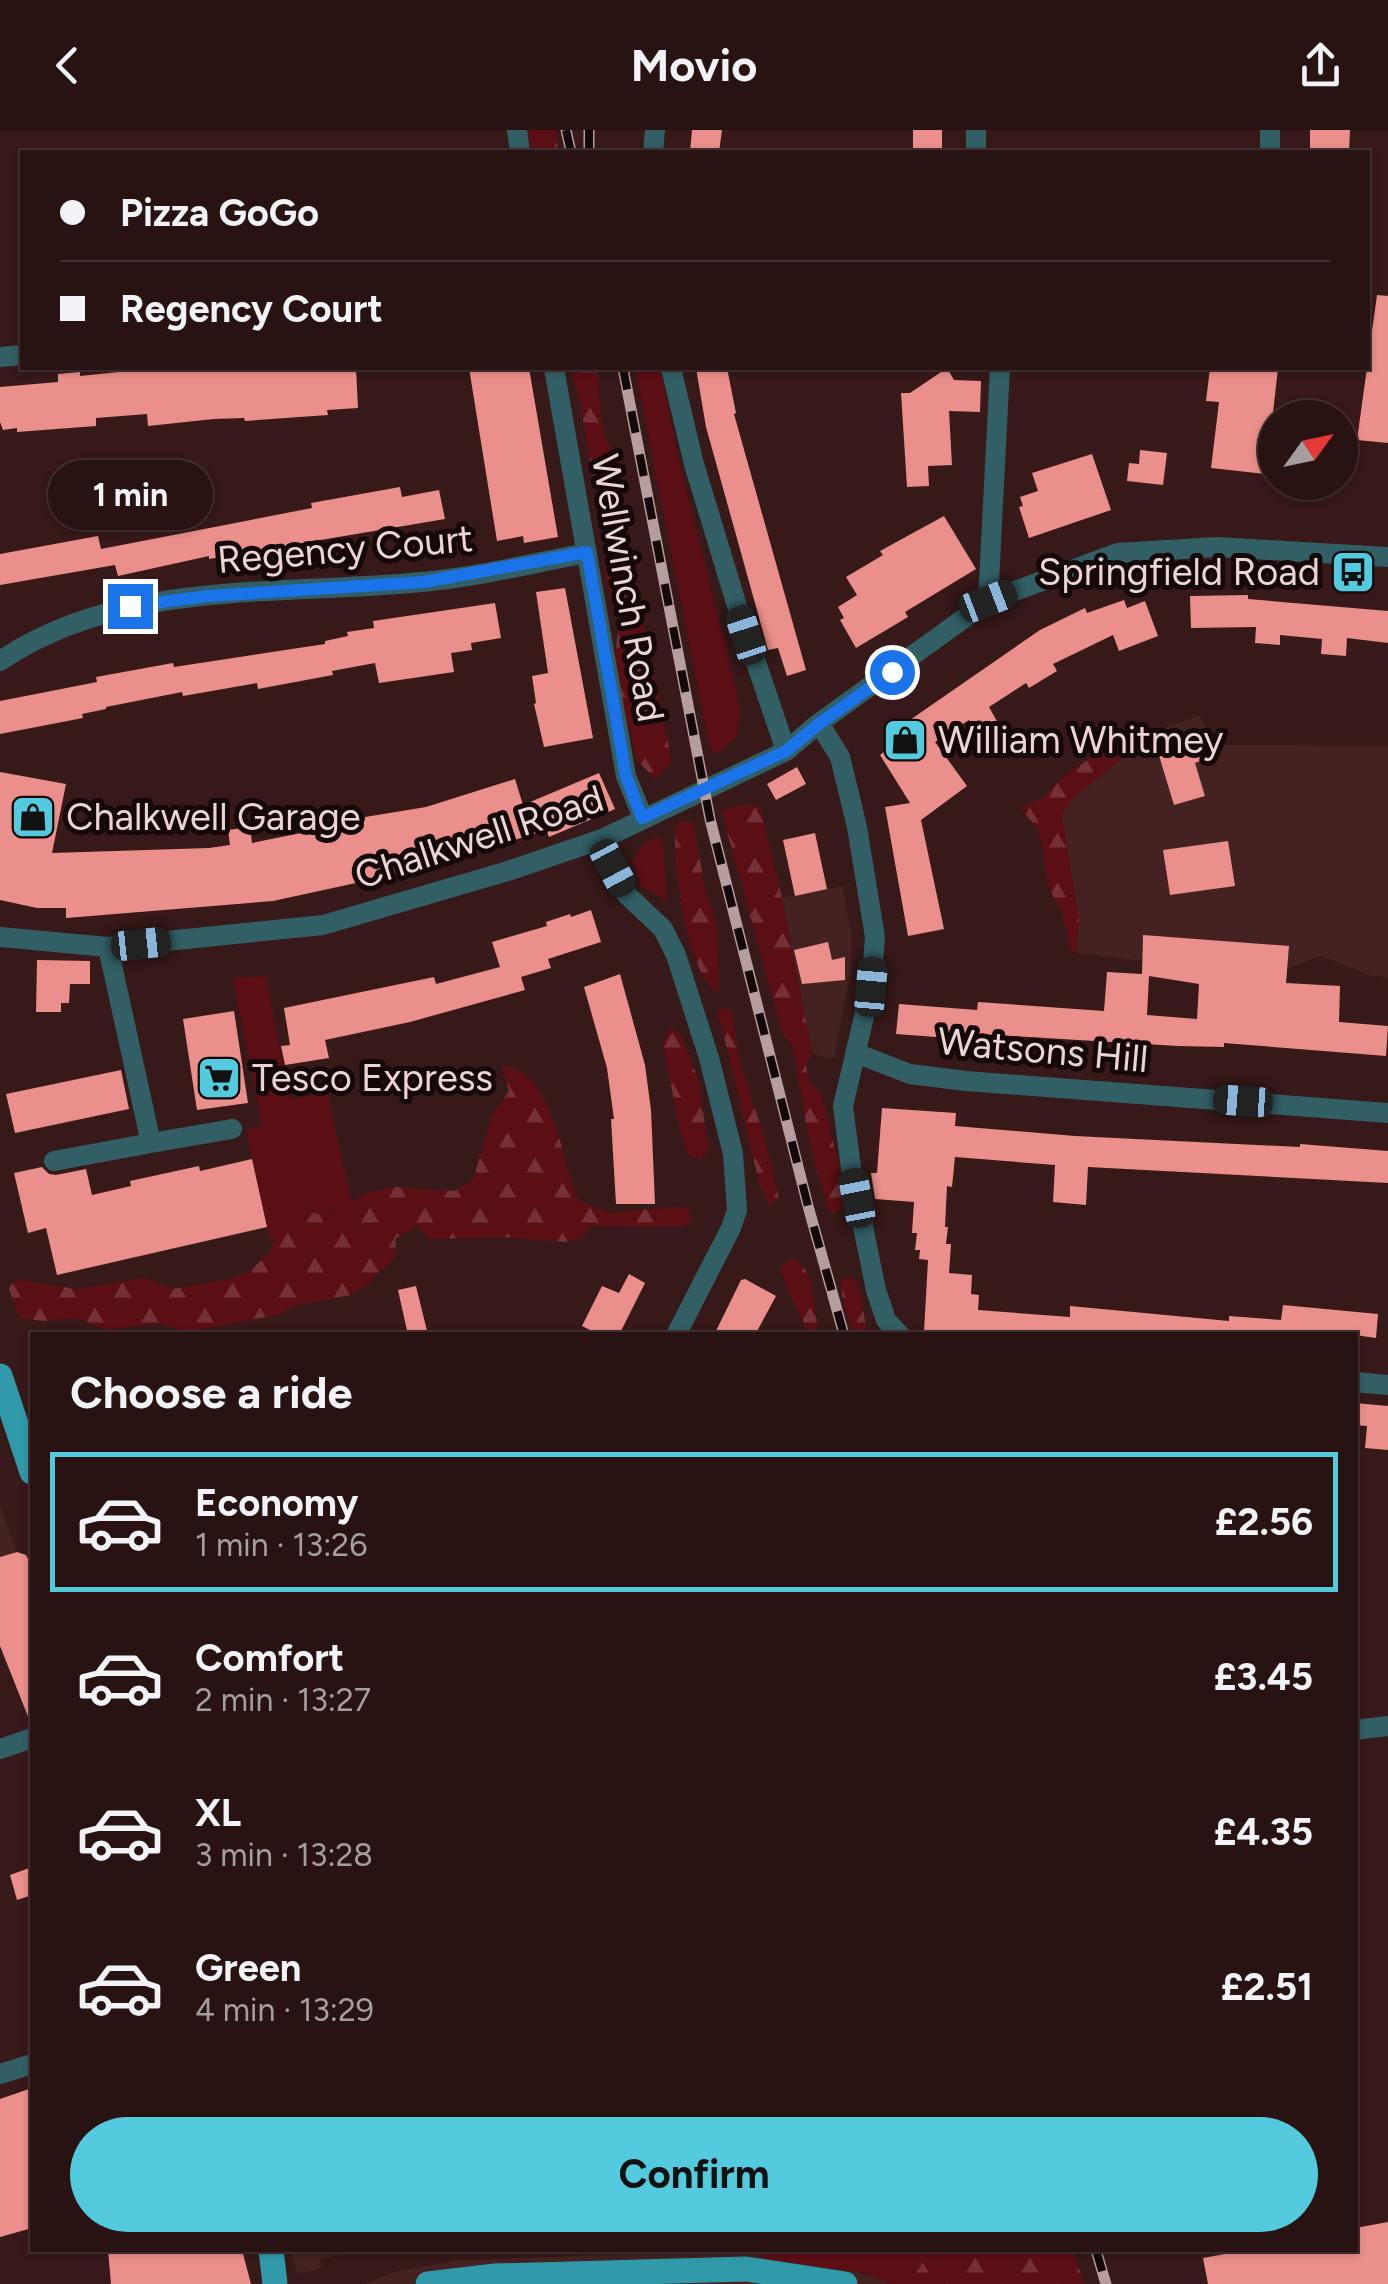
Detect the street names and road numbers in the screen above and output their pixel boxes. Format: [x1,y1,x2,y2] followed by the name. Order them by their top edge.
[582,451,674,725] street label: Wellwinch Road
[215,515,475,583] street label: Regency Court
[349,775,609,899] street label: Chalkwell Road
[936,1018,1150,1082] street label: Watsons Hill

